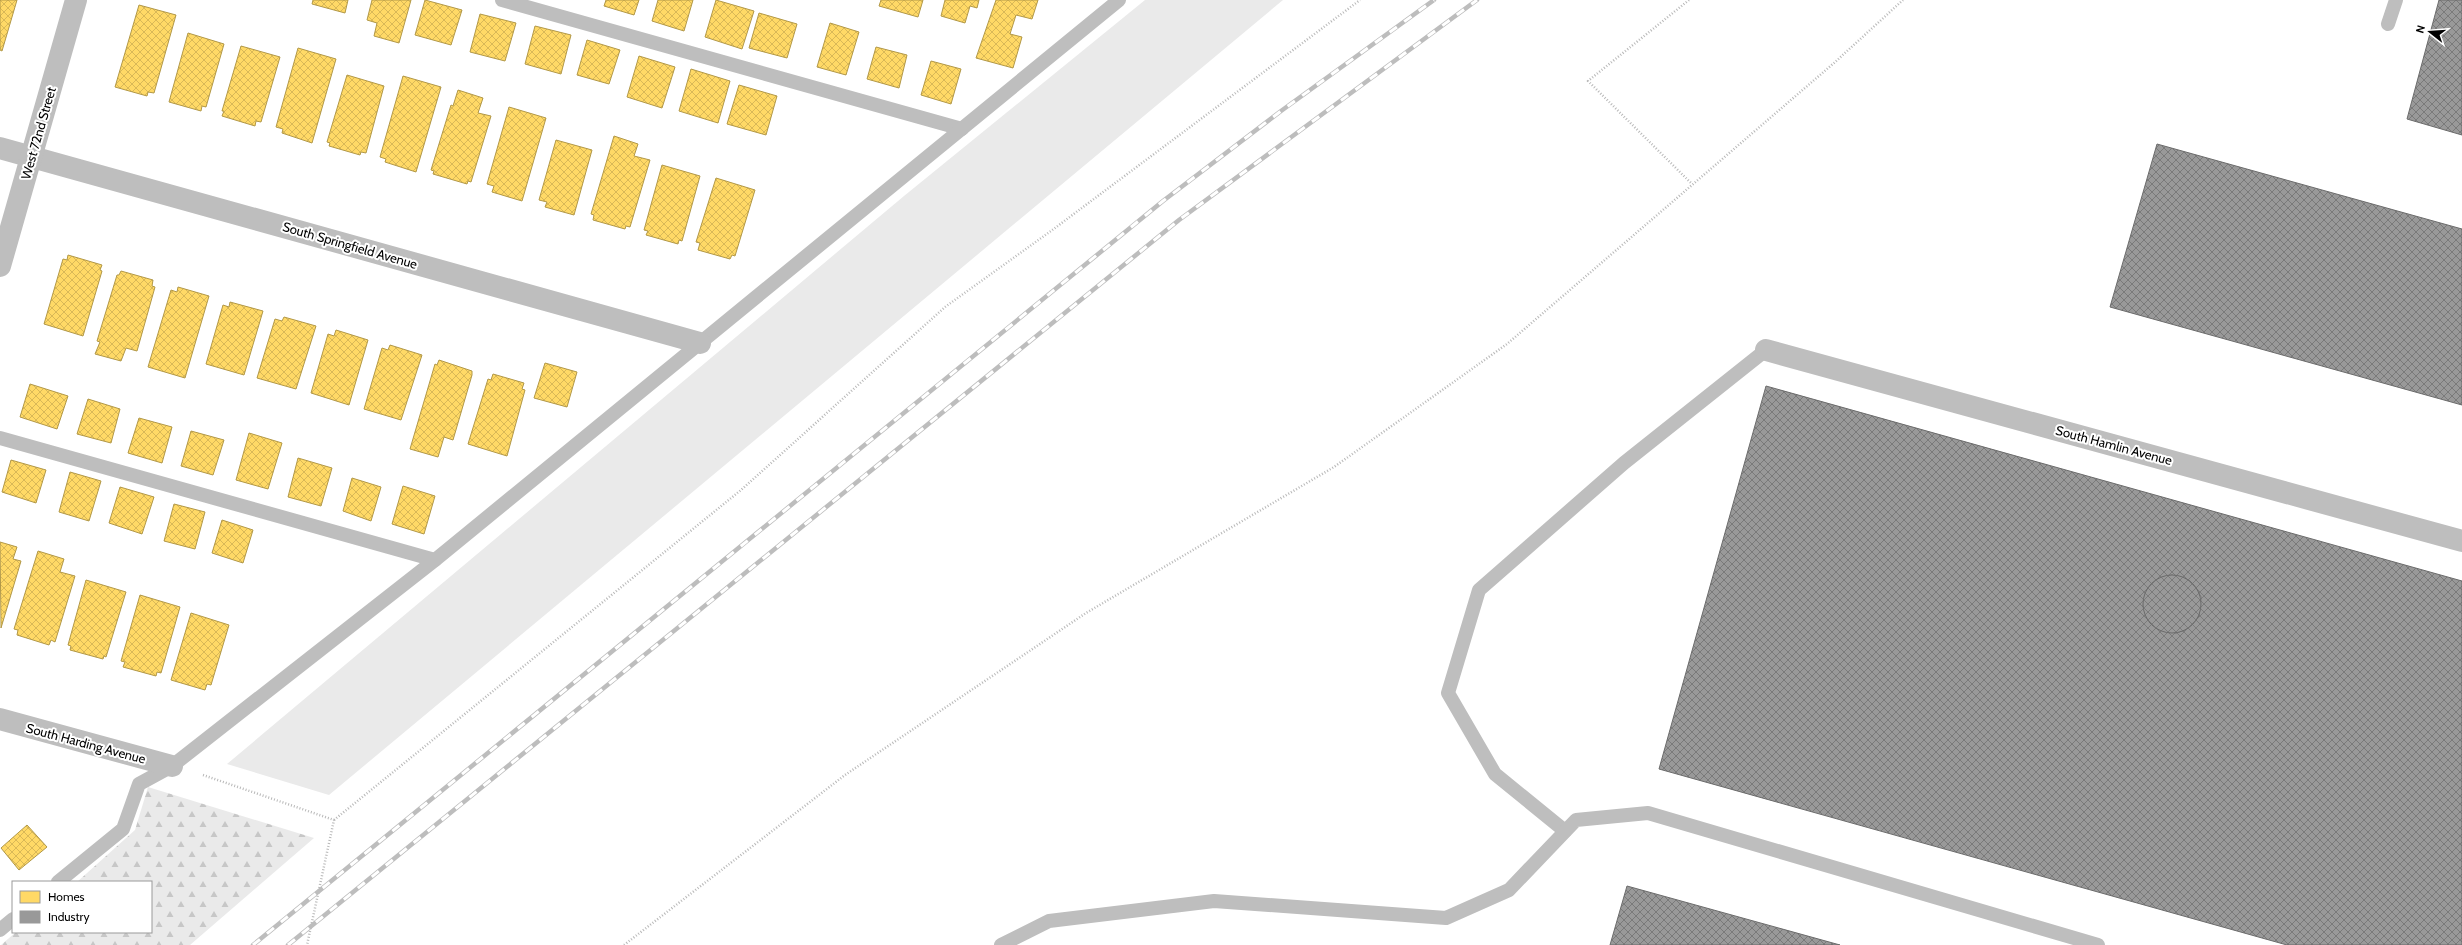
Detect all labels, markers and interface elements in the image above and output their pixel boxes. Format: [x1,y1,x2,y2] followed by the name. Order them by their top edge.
[2410,12,2450,52] north arrow
[2413,23,2428,35] text: N
[17,84,59,181] street label: West 72nd Street
[281,218,420,272] street label: South Springfield Avenue
[2054,422,2174,468] street label: South Hamlin Avenue
[25,719,148,767] street label: South Harding Avenue
[12,881,152,933] legend
[48,889,85,904] text: Homes
[48,909,89,924] text: Industry

